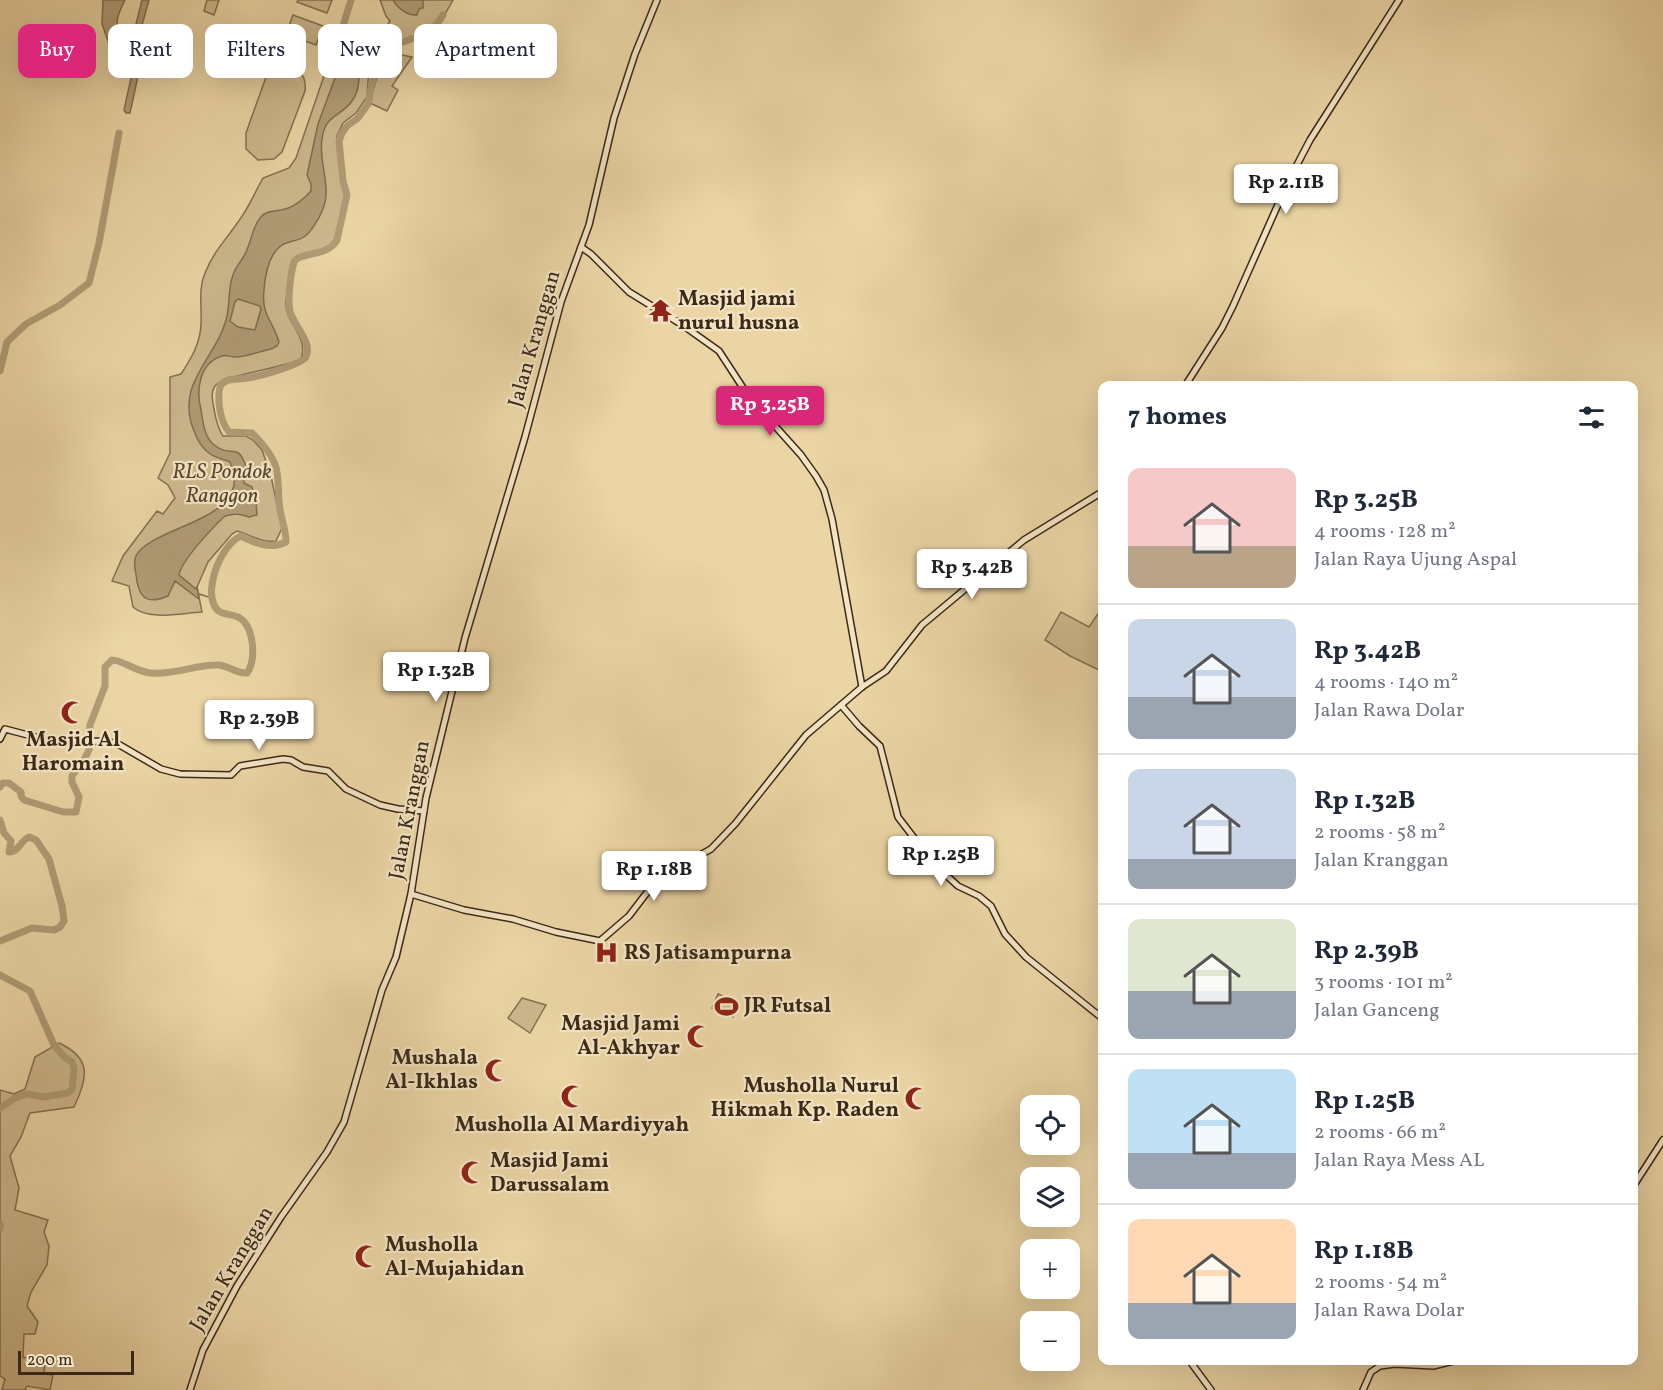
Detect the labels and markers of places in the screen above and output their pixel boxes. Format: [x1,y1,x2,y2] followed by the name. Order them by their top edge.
[1224,164,1348,215] pin: Rp 2.11B
[678,285,799,338] place label: Masjid jami nurul husna
[647,298,673,324] temple icon: Masjid jami nurul husna
[708,386,832,437] pin: Rp 3.25B
[910,549,1034,600] pin: Rp 3.42B
[374,652,498,703] pin: Rp 1.32B
[60,699,86,725] mosque icon: Masjid Al Haromain
[197,700,321,751] pin: Rp 2.39B
[22,726,125,779] place label: Masjid Al Haromain
[879,836,1003,887] pin: Rp 1.25B
[592,851,716,902] pin: Rp 1.18B
[624,939,792,968] place label: RS Jatisampurna
[593,940,619,966] hospital icon: RS Jatisampurna
[743,992,831,1021] place label: JR Futsal
[713,993,739,1019] sports icon: JR Futsal
[561,1010,680,1063] place label: Masjid Jami Al-Akhyar
[685,1023,711,1049] mosque icon: Masjid Jami Al-Akhyar
[385,1044,478,1097] place label: Mushala Al-Ikhlas
[483,1057,509,1083] mosque icon: Mushala Al-Ikhlas
[711,1072,899,1125] place label: Musholla Nurul Hikmah Kp. Raden
[559,1084,585,1110] mosque icon: Musholla Al Mardiyyah
[904,1085,930,1111] mosque icon: Musholla Nurul Hikmah Kp. Raden
[455,1111,689,1140] place label: Musholla Al Mardiyyah
[490,1147,609,1200] place label: Masjid Jami Darussalam
[459,1160,485,1186] mosque icon: Masjid Jami Darussalam
[385,1231,525,1284] place label: Musholla Al-Mujahidan
[354,1244,380,1270] mosque icon: Musholla Al-Mujahidan

